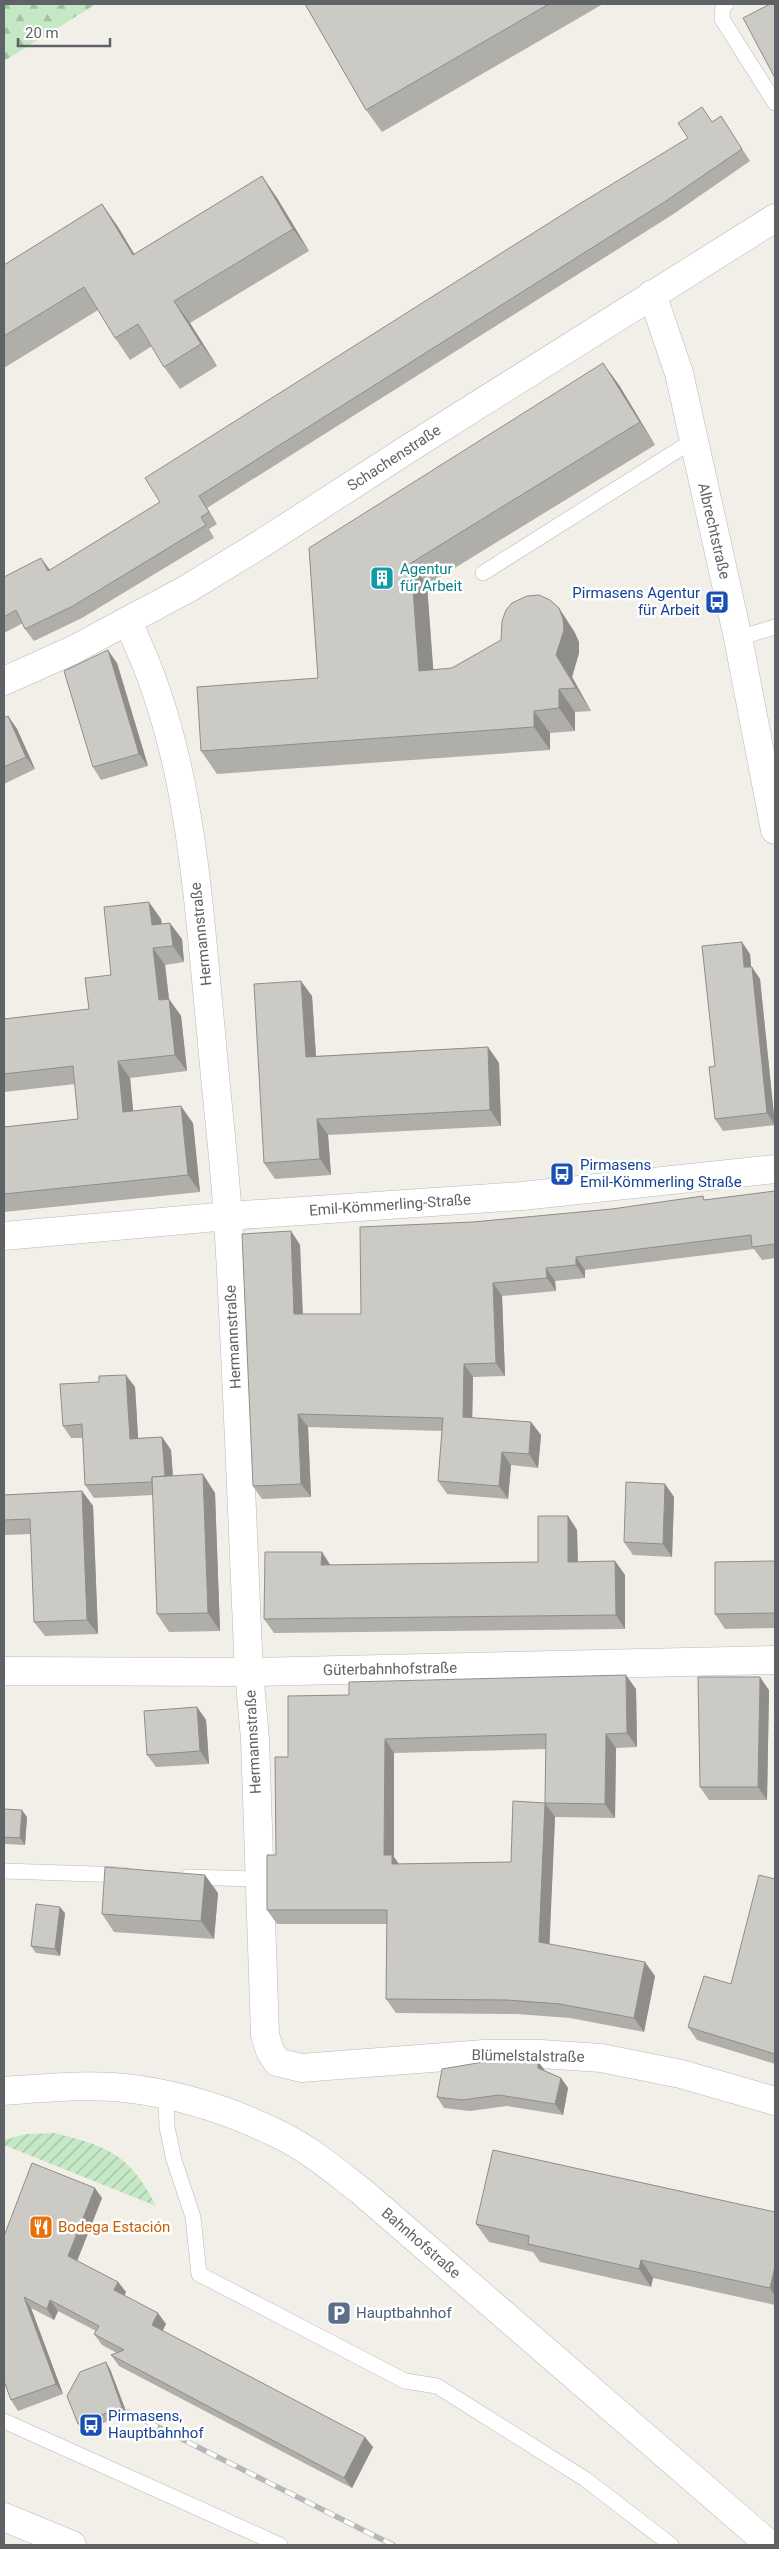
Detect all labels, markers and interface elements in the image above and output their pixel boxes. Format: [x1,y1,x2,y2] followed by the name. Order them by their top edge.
[18,15,110,47] scale bar
[25,24,59,42] text: 20 m
[344,421,444,495] street label: Schachenstraße
[694,481,734,581] street label: Albrechtstraße
[400,560,462,595] place label: Agentur für Arbeit
[369,565,395,591] building icon: Agentur für Arbeit
[572,584,700,619] place label: Pirmasens Agentur für Arbeit
[704,589,730,615] bus stop icon: Pirmasens Agentur für Arbeit
[187,881,215,987] street label: Hermannstraße
[580,1156,742,1191] place label: Pirmasens Emil-Kömmerling Straße
[549,1161,575,1187] bus stop icon: Pirmasens Emil-Kömmerling Straße
[309,1190,471,1220] street label: Emil-Kömmerling-Straße
[221,1285,245,1389] street label: Hermannstraße
[323,1659,457,1679] street label: Güterbahnhofstraße
[241,1690,265,1794] street label: Hermannstraße
[471,2046,585,2066] street label: Blümelstalstraße
[378,2204,464,2282] street label: Bahnhofstraße
[28,2214,54,2240] restaurant icon: Bodega Estación
[58,2218,170,2236] place label: Bodega Estación
[326,2300,352,2326] parking icon: Hauptbahnhof
[356,2304,452,2322] place label: Hauptbahnhof
[108,2407,204,2442] place label: Pirmasens, Hauptbahnhof
[78,2412,104,2438] bus stop icon: Pirmasens, Hauptbahnhof

